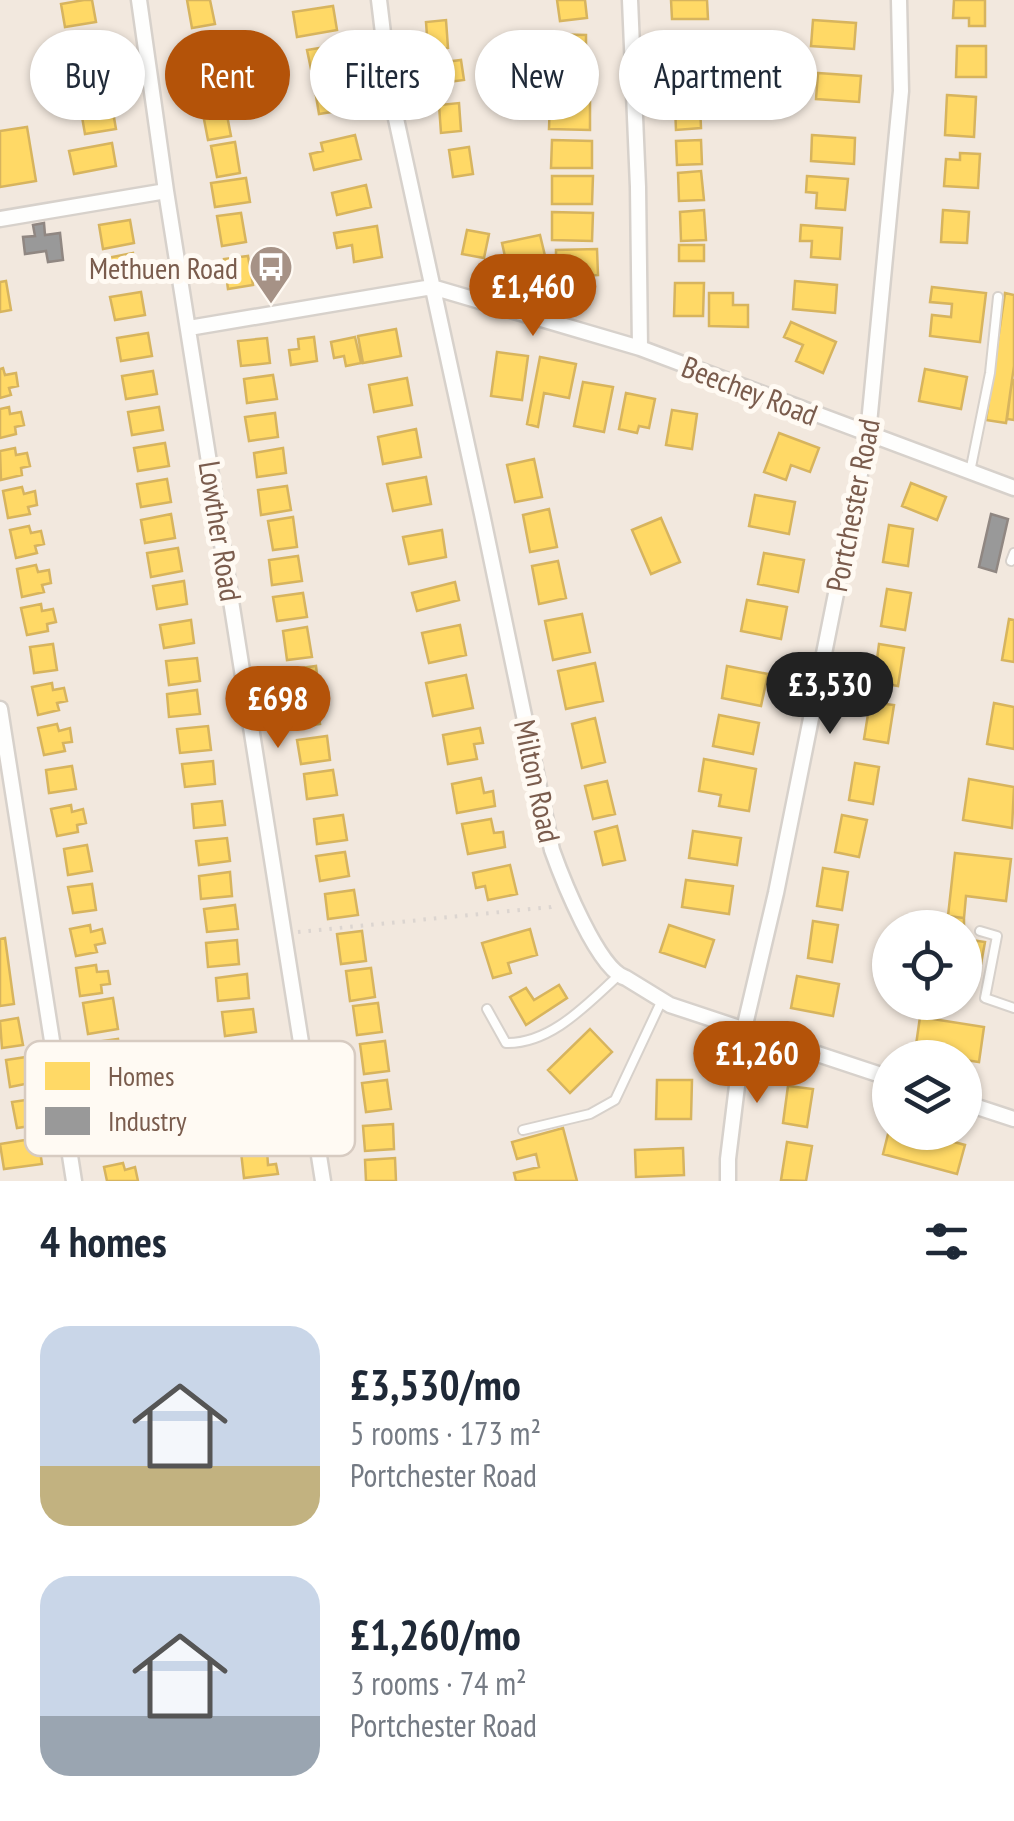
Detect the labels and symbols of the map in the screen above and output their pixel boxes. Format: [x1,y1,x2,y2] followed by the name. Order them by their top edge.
[248,244,294,305] bus stop icon: Methuen Road
[89,248,238,287] place label: Methuen Road
[452,254,614,339] pin: £1,460
[677,346,823,434] street label: Beechey Road
[816,415,888,595] street label: Portchester Road
[191,458,251,604] street label: Lowther Road
[749,652,911,737] pin: £3,530
[219,666,337,751] pin: £698
[506,716,570,846] street label: Milton Road
[676,1021,838,1106] pin: £1,260
[25,1041,355,1156] legend
[108,1057,174,1094] text: Homes
[108,1102,187,1139] text: Industry

